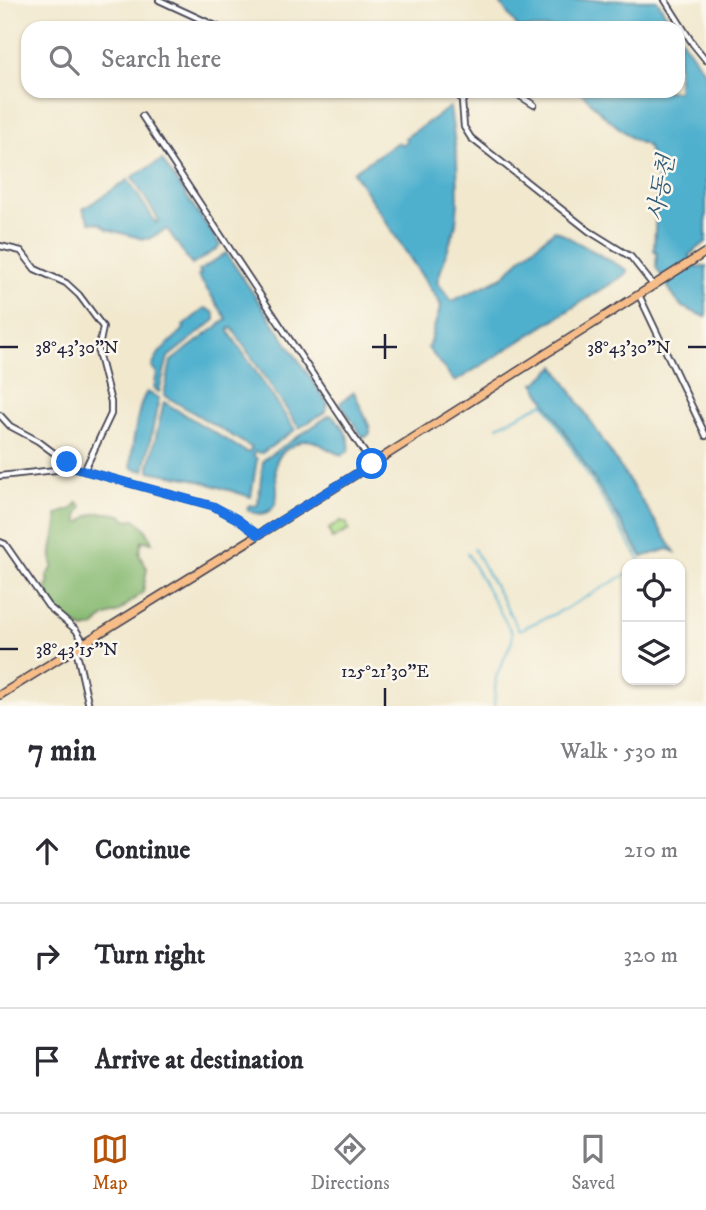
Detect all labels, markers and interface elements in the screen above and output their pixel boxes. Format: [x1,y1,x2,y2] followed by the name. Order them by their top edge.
[21,21,685,98] search box
[45,41,83,79] icon: search
[101,43,221,76] text: Search here
[642,151,682,223] water label: 사동천
[35,337,119,359] text: 38°43'30"N
[587,337,671,359] text: 38°43'30"N
[51,446,82,477] route end
[356,448,387,479] route start
[622,559,685,685] map controls
[622,559,685,622] button: locate
[622,622,685,685] button: layers
[36,639,118,661] text: 38°43'15"N
[341,661,429,683] text: 125°21'30"E
[28,733,96,770] text: 7 min
[560,737,678,766] text: Walk · 530 m
[28,832,66,870] icon: ahead
[95,834,190,867] text: Continue
[624,836,678,865] text: 210 m
[28,937,66,975] icon: right
[95,939,205,972] text: Turn right
[624,941,678,970] text: 320 m
[28,1042,66,1080] icon: arrive
[95,1044,304,1077] text: Arrive at destination
[91,1130,129,1195] tab: Map
[311,1130,390,1195] tab: Directions
[571,1130,615,1195] tab: Saved

